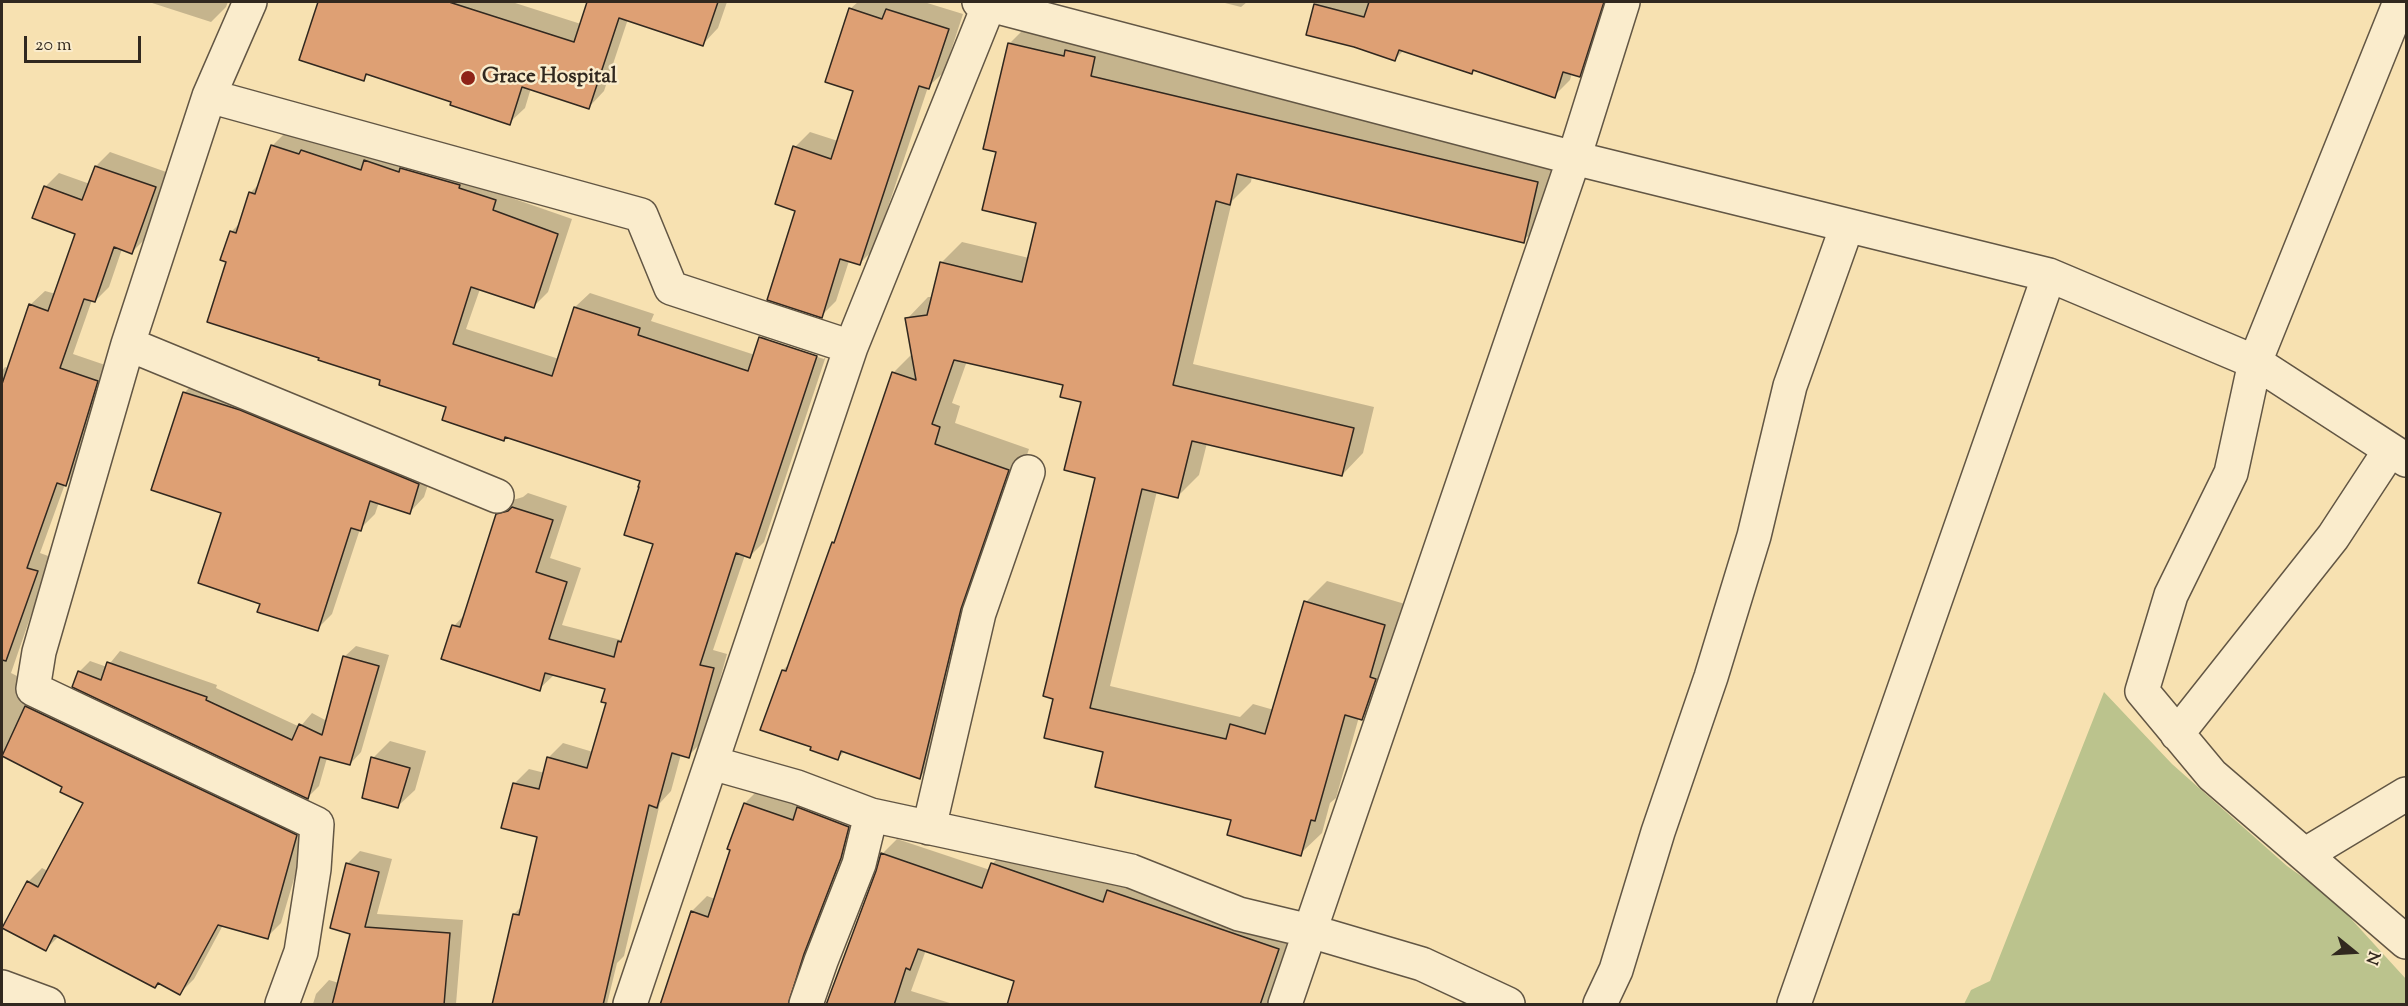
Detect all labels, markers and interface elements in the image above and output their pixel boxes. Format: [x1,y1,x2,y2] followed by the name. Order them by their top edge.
[27,24,144,62] scale bar
[35,33,72,59] text: 20 m
[482,65,617,91] place label: Grace Hospital
[459,69,477,87] marker: Grace Hospital
[2324,922,2384,982] north arrow
[2359,948,2385,967] text: N

